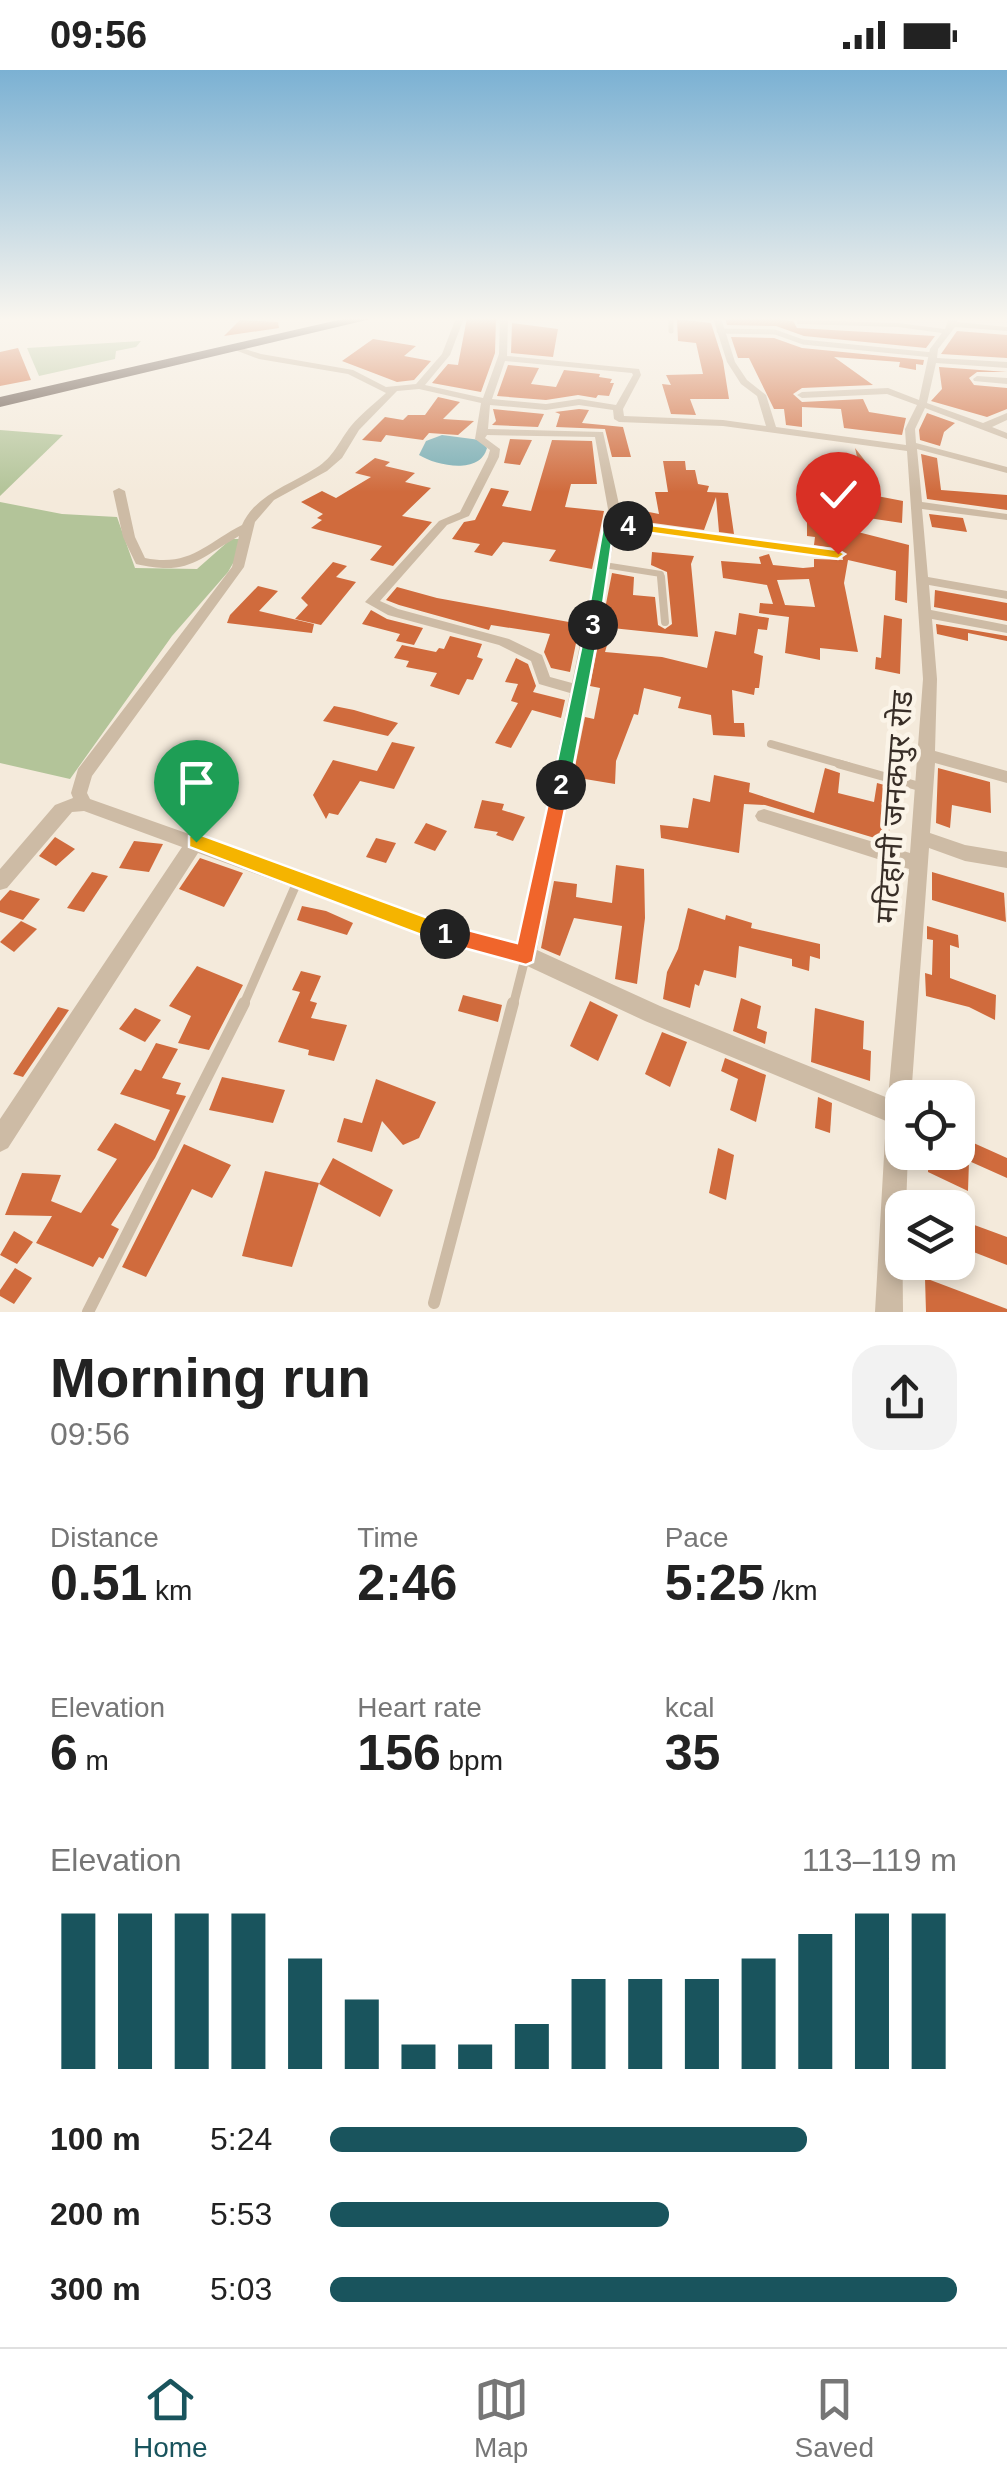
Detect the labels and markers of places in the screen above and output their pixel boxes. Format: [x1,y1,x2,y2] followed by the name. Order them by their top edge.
[796,452,881,555] pin
[603,501,653,551] pin: 4
[568,600,618,650] pin: 3
[154,740,239,843] pin
[536,760,586,810] pin: 2
[420,909,470,959] pin: 1

